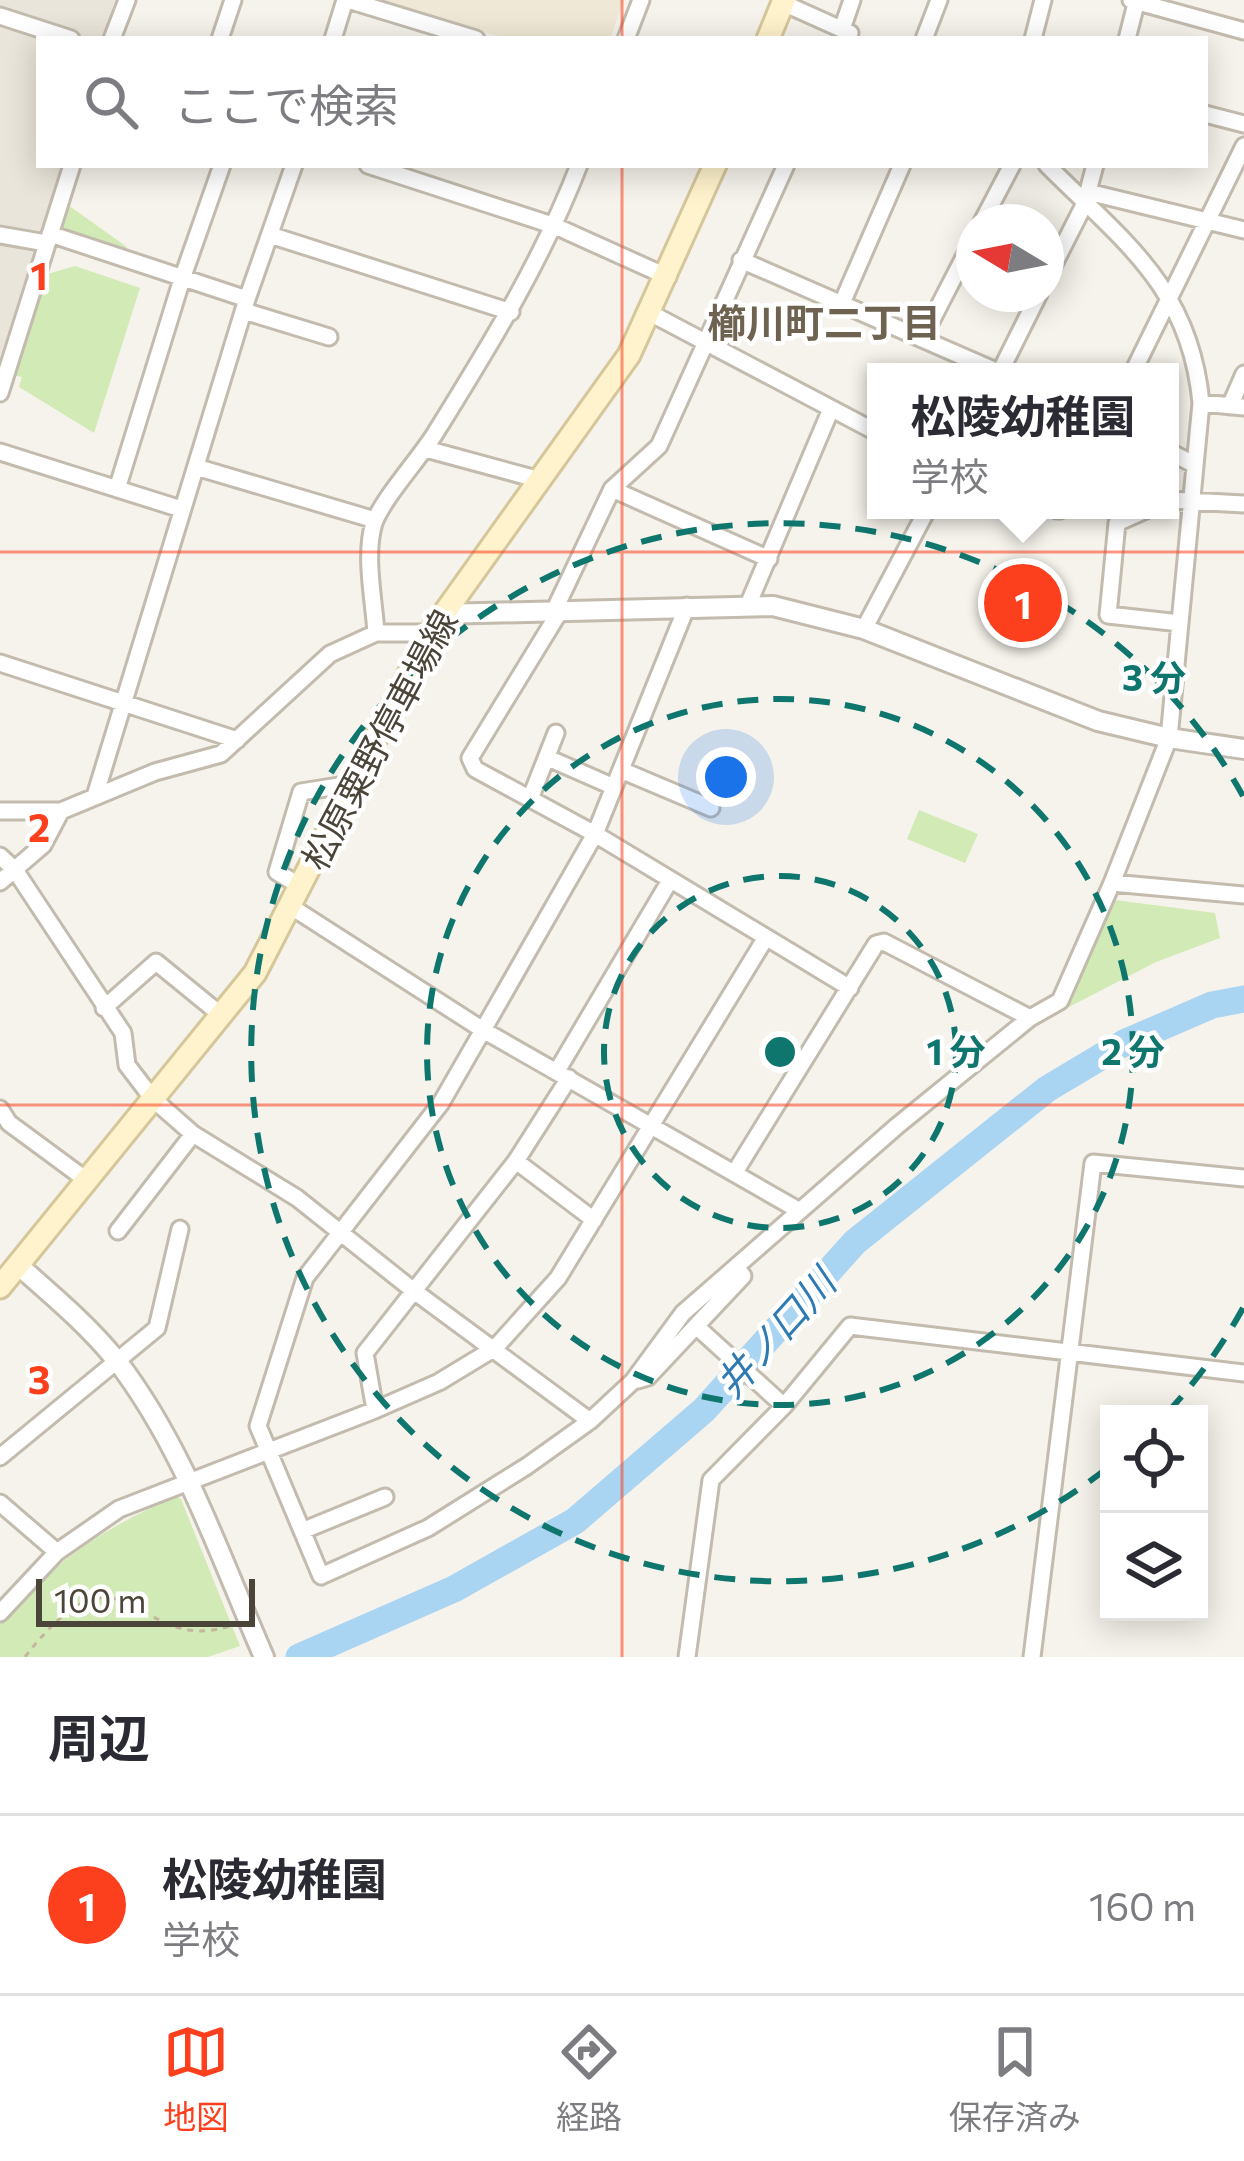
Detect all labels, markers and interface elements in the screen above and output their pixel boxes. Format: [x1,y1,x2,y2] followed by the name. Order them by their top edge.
[36,36,1208,168] search box
[78,69,144,135] icon: search
[174,76,399,131] text: ここで検索
[956,204,1064,312] north arrow
[30,250,48,298] text: 1
[707,297,941,345] district label: 櫛川町二丁目
[867,363,1179,519] popup
[910,387,1136,442] text: 松陵幼稚園
[910,451,989,499] text: 学校
[984,558,1062,648] pin: 1
[291,602,465,876] street label: 松原粟野停車場線
[1122,654,1186,698] text: 3 分
[696,747,756,807] your location
[28,802,50,850] text: 2
[926,1028,986,1072] text: 1 分
[1101,1028,1165,1072] text: 2 分
[759,1031,801,1073] centre of rings
[704,1255,847,1406] water label: 井ノ口川
[28,1354,50,1402] text: 3
[1100,1405,1208,1621] map controls
[1100,1405,1208,1513] button: locate
[1100,1513,1208,1621] button: layers
[36,1573,255,1626] scale bar
[54,1579,146,1620] text: 100 m
[48,1705,150,1768] text: 周辺
[162,1850,387,1905] text: 松陵幼稚園
[78,1881,96,1929] text: 1
[1089,1881,1196,1929] text: 160 m
[162,1914,240,1962] text: 学校
[163,2019,229,2139] tab: 地図
[556,2019,622,2139] tab: 経路
[949,2019,1081,2139] tab: 保存済み

